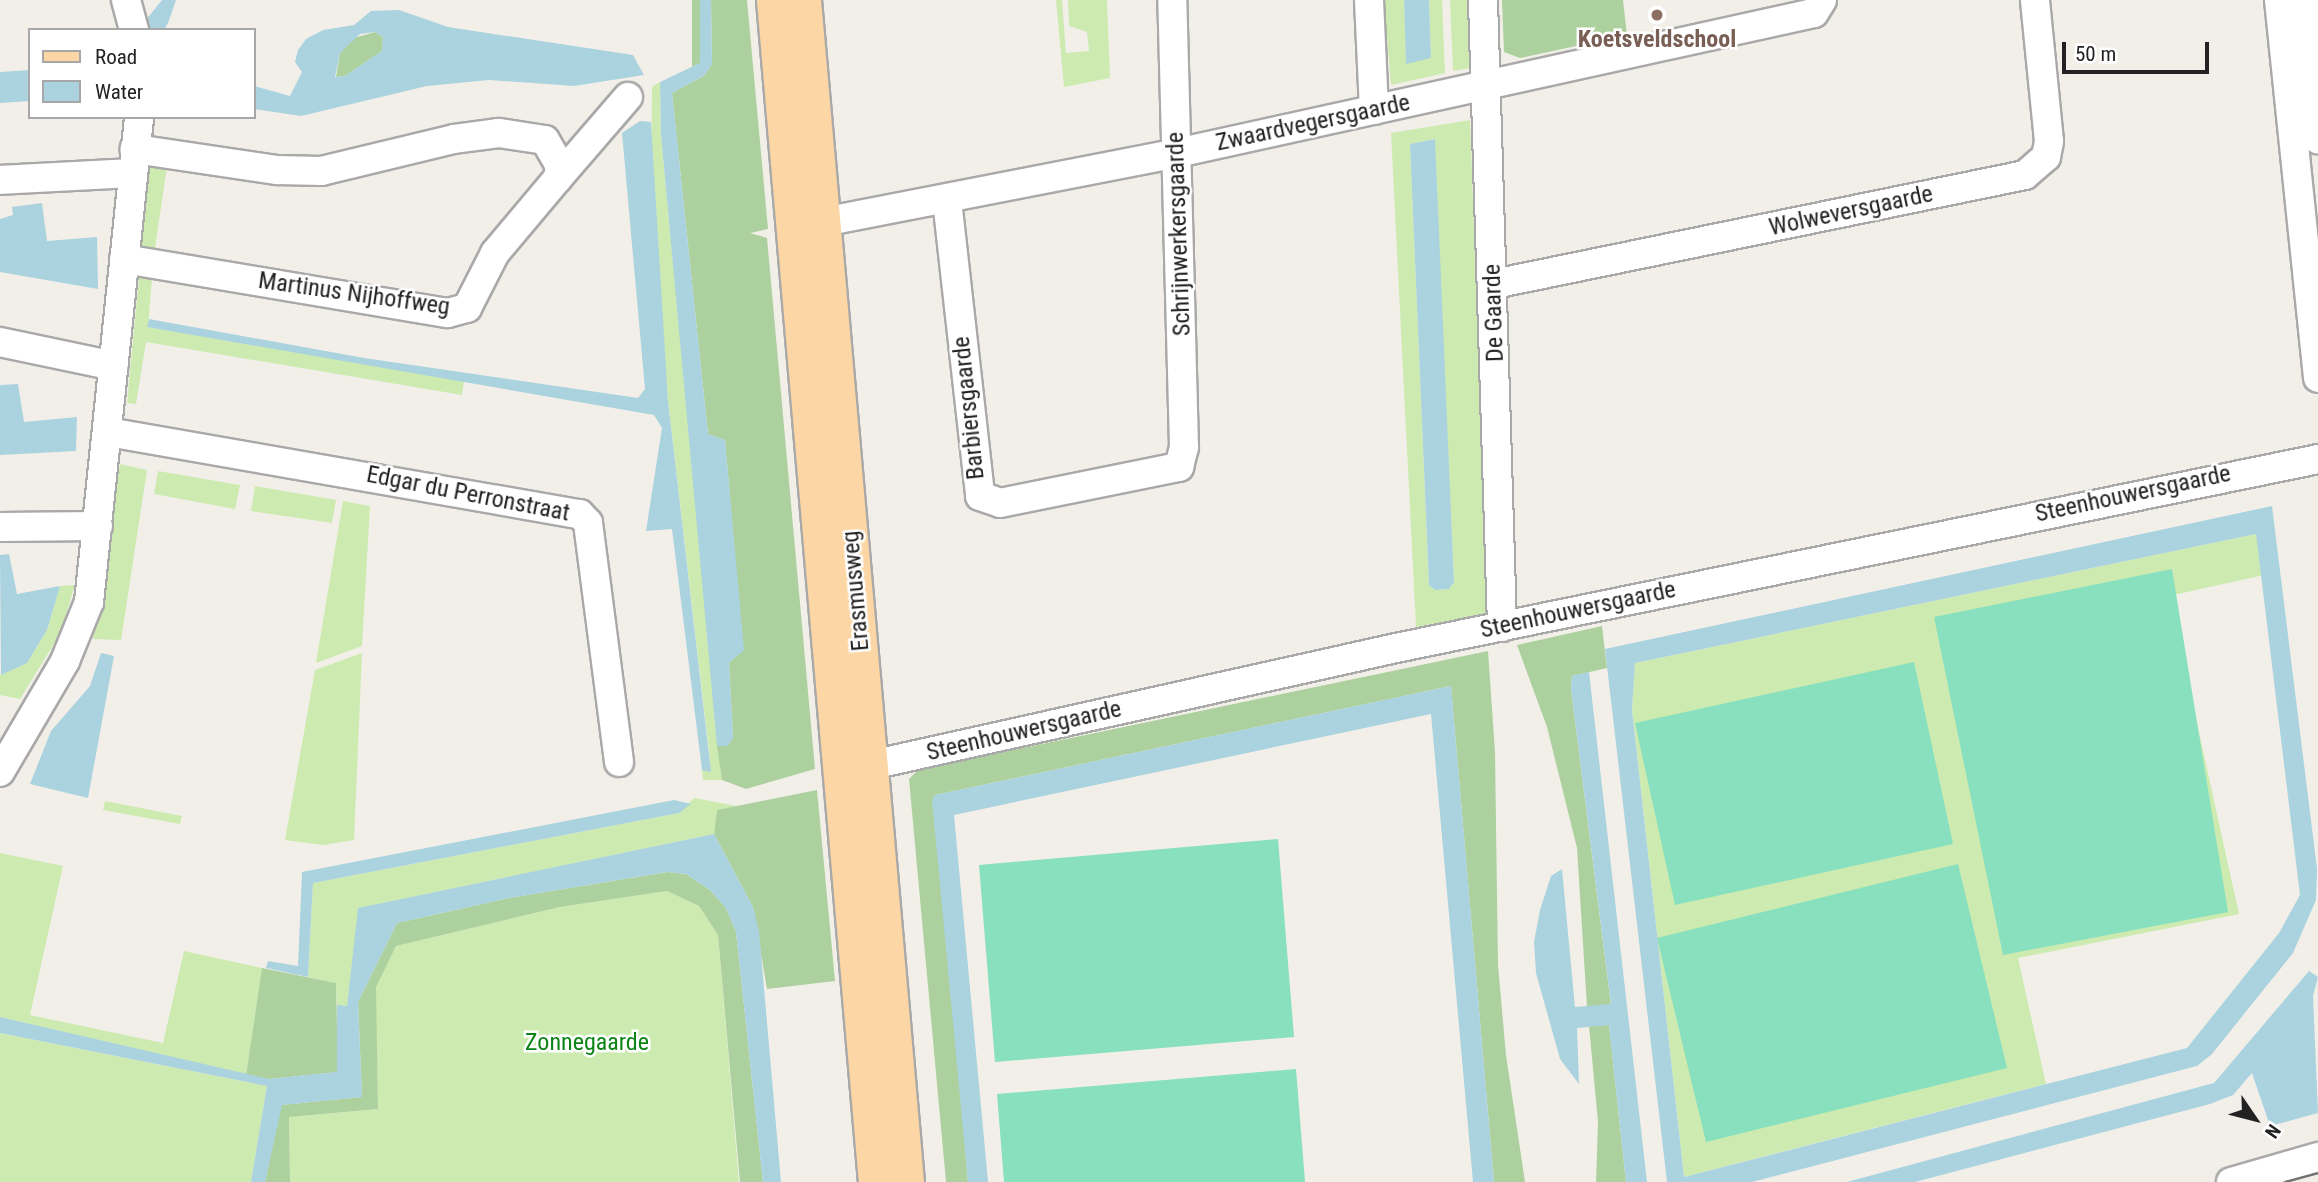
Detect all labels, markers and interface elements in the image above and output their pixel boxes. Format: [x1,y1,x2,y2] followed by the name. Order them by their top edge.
[1649,7,1665,23] marker: Koetsveldschool
[1578,26,1736,54] place label: Koetsveldschool
[28,28,256,119] legend
[2066,28,2213,72] scale bar
[2075,42,2116,66] text: 50 m
[95,45,137,69] text: Road
[95,80,143,104] text: Water
[1213,88,1413,158] street label: Zwaardvegersgaarde
[1161,131,1197,337] street label: Schrijnwerkersgaarde
[1766,180,1936,242] street label: Wolweversgaarde
[1478,264,1510,362] street label: De Gaarde
[256,266,452,322] street label: Martinus Nijhoffweg
[947,335,991,481] street label: Barbiersgaarde
[2033,459,2233,529] street label: Steenhouwersgaarde
[364,460,572,528] street label: Edgar du Perronstraat
[836,530,876,652] street label: Erasmusweg
[1478,575,1678,645] street label: Steenhouwersgaarde
[924,695,1124,767] street label: Steenhouwersgaarde
[525,1029,649,1057] park label: Zonnegaarde
[2220,1084,2290,1154] north arrow
[2260,1120,2285,1143] text: N

